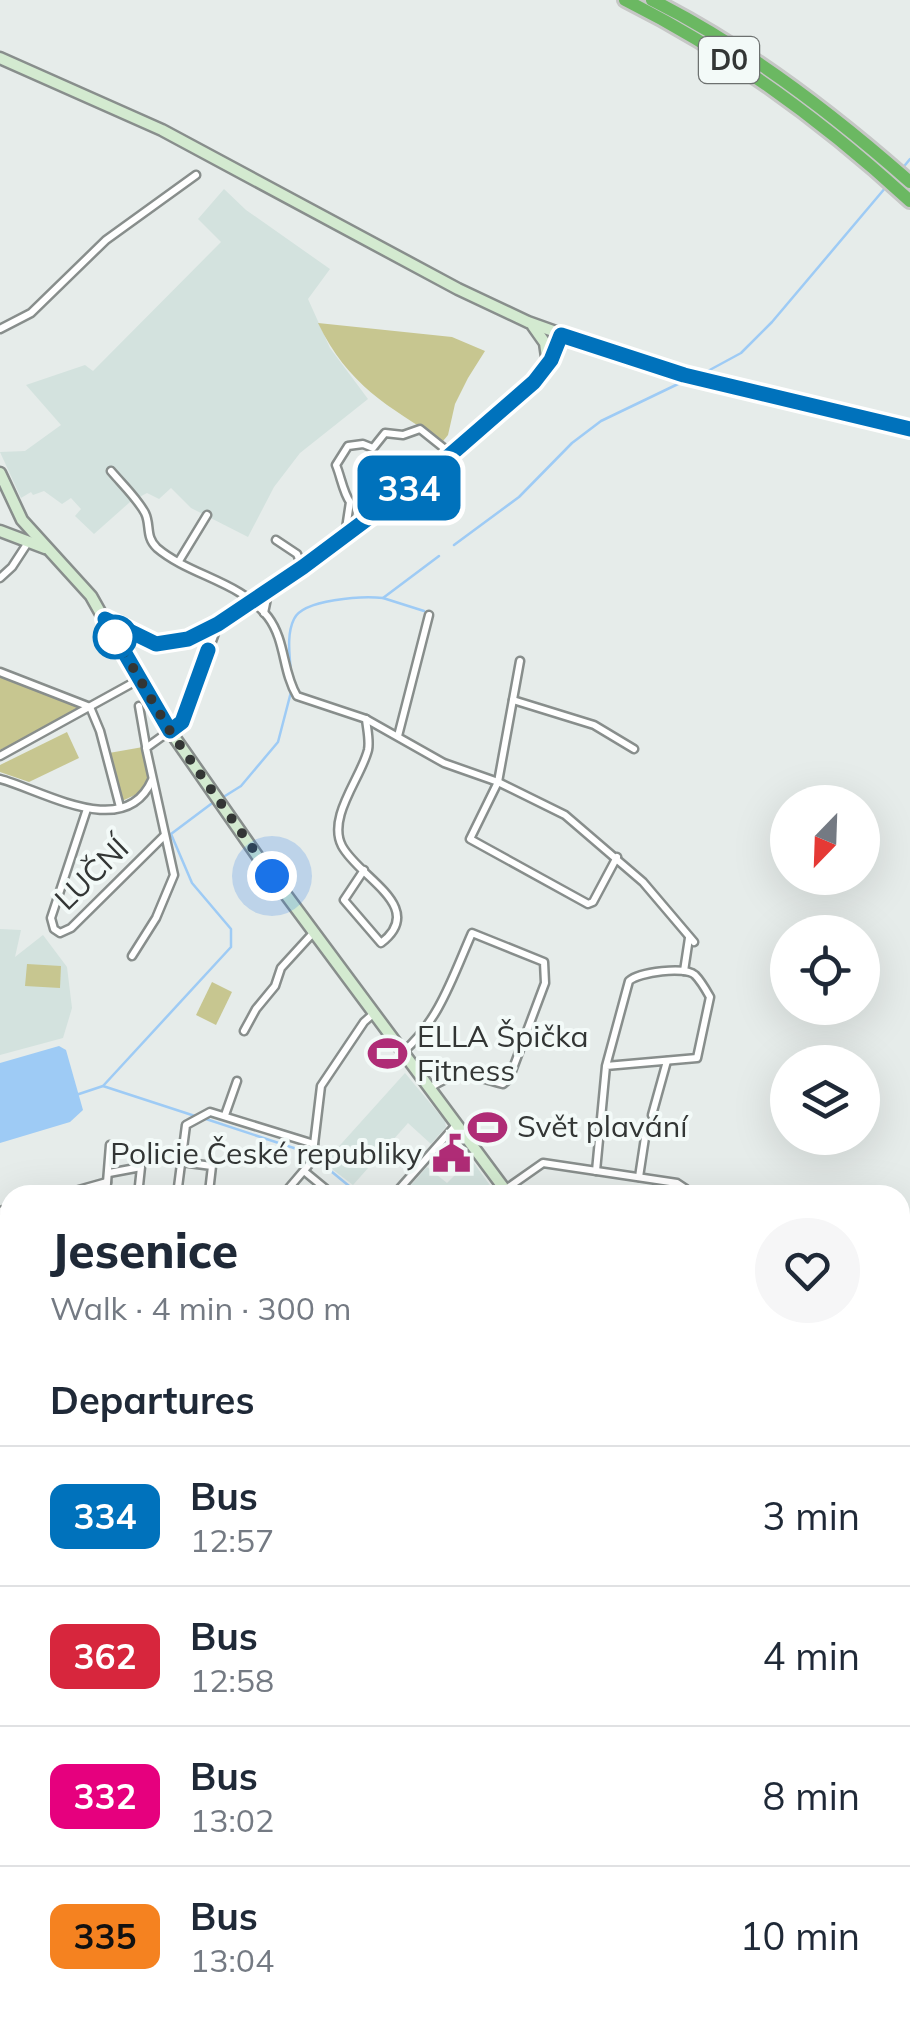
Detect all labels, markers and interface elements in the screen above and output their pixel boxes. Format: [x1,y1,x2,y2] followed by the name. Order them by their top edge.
[699,37,759,83] road number: D0
[352,456,466,520] line badge: 334
[377,466,441,510] text: 334
[94,616,136,658] unlabelled marker
[770,785,880,895] north arrow
[770,785,880,1155] map controls
[46,827,138,918] street label: LUČNÍ
[247,851,297,901] your location
[770,915,880,1025] button: locate
[417,1017,589,1089] place label: ELLA Špička Fitness
[366,1033,408,1075] sports icon: ELLA Špička Fitness
[770,1045,880,1155] button: layers
[466,1106,508,1148] sports icon: Svět plavání
[517,1107,689,1145] place label: Svět plavání
[431,1133,473,1175] public building icon: Policie České republiky
[110,1134,422,1172] place label: Policie České republiky
[755,1218,860,1323] button: heart
[50,1220,238,1280] text: Jesenice
[50,1288,351,1328] text: Walk · 4 min · 300 m
[50,1376,254,1424] text: Departures
[190,1472,258,1520] text: Bus
[763,1492,860,1540] text: 3 min
[73,1494,137,1538] text: 334
[190,1520,274,1560] text: 12:57
[190,1612,258,1660] text: Bus
[763,1632,860,1680] text: 4 min
[73,1634,137,1678] text: 362
[190,1660,274,1700] text: 12:58
[190,1752,258,1800] text: Bus
[763,1772,860,1820] text: 8 min
[73,1774,137,1818] text: 332
[190,1800,274,1840] text: 13:02
[190,1892,258,1940] text: Bus
[740,1912,860,1960] text: 10 min
[73,1914,137,1958] text: 335
[190,1940,274,1980] text: 13:04

